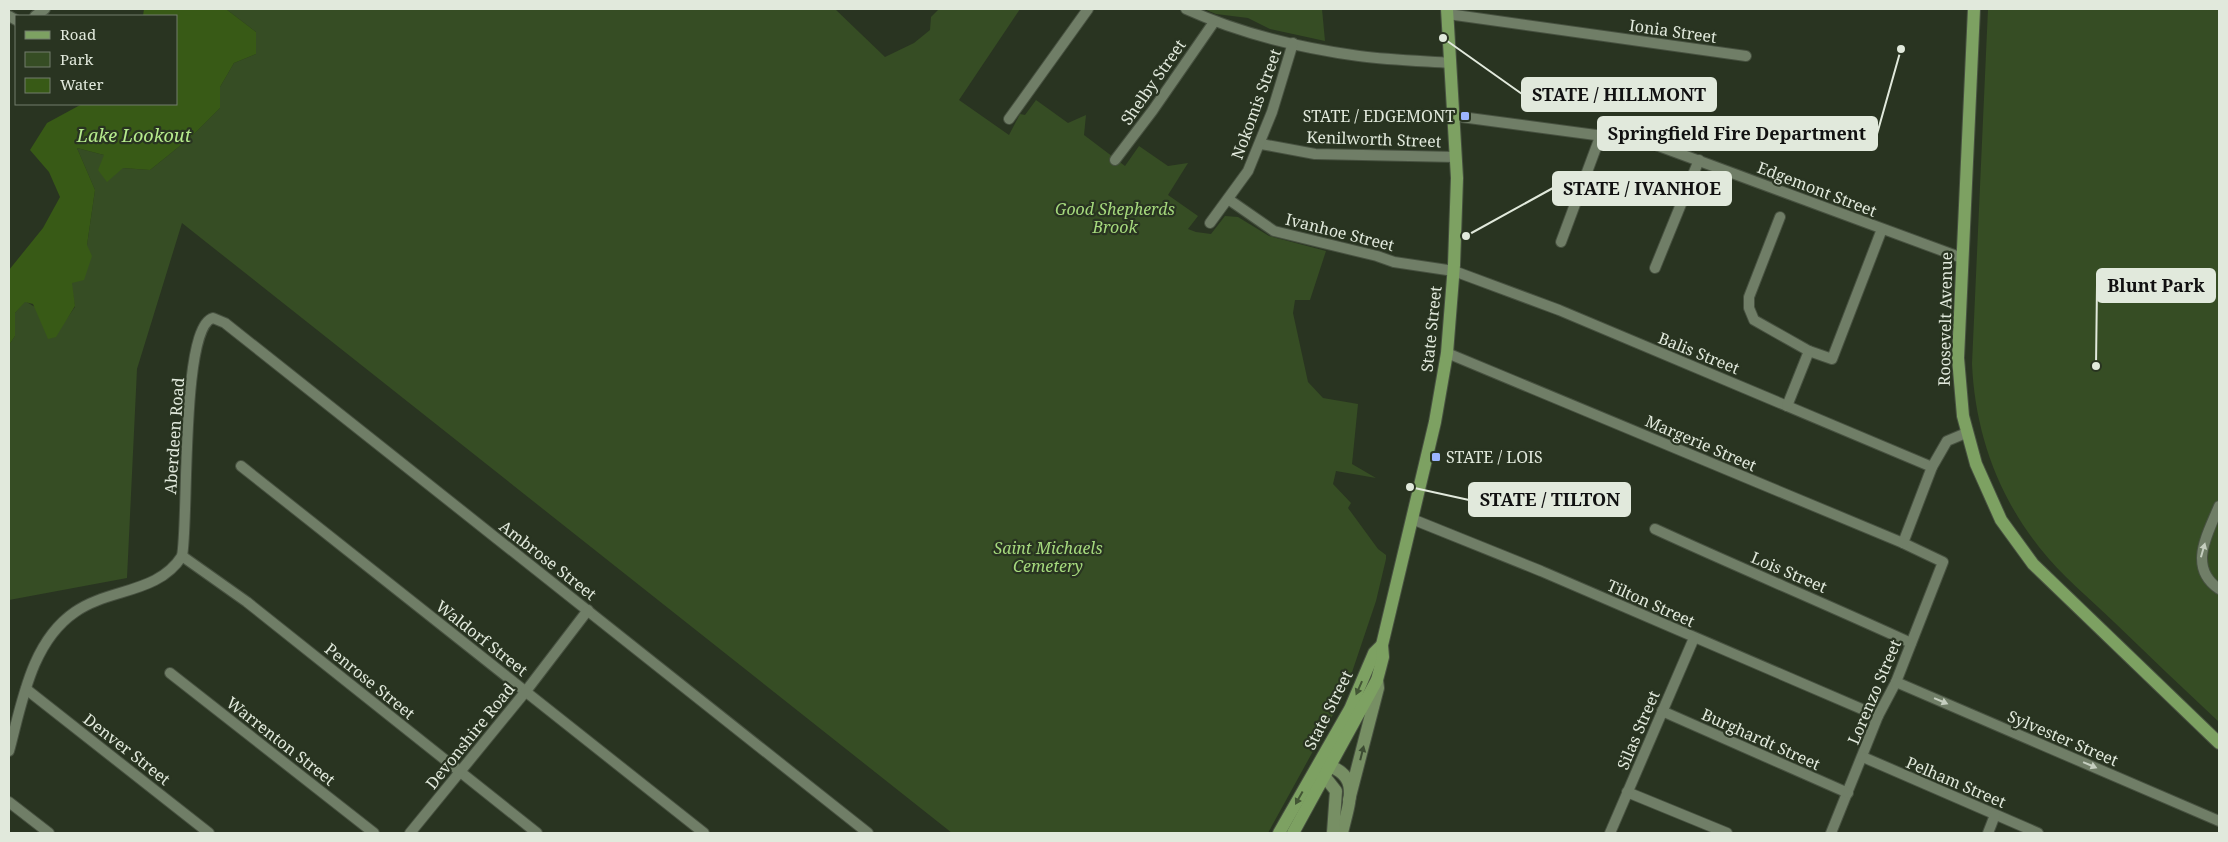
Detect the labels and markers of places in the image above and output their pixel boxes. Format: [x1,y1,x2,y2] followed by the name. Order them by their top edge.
[1522,78,1716,111] callout: STATE / HILLMONT
[1303,105,1455,127] place label: STATE / EDGEMONT
[1459,110,1471,122] marker: STATE / EDGEMONT
[1598,117,1877,150] callout: Springfield Fire Department
[1553,172,1731,205] callout: STATE / IVANHOE
[2097,269,2215,302] callout: Blunt Park
[1446,446,1543,468] place label: STATE / LOIS
[1430,451,1442,463] marker: STATE / LOIS
[1469,483,1630,516] callout: STATE / TILTON

